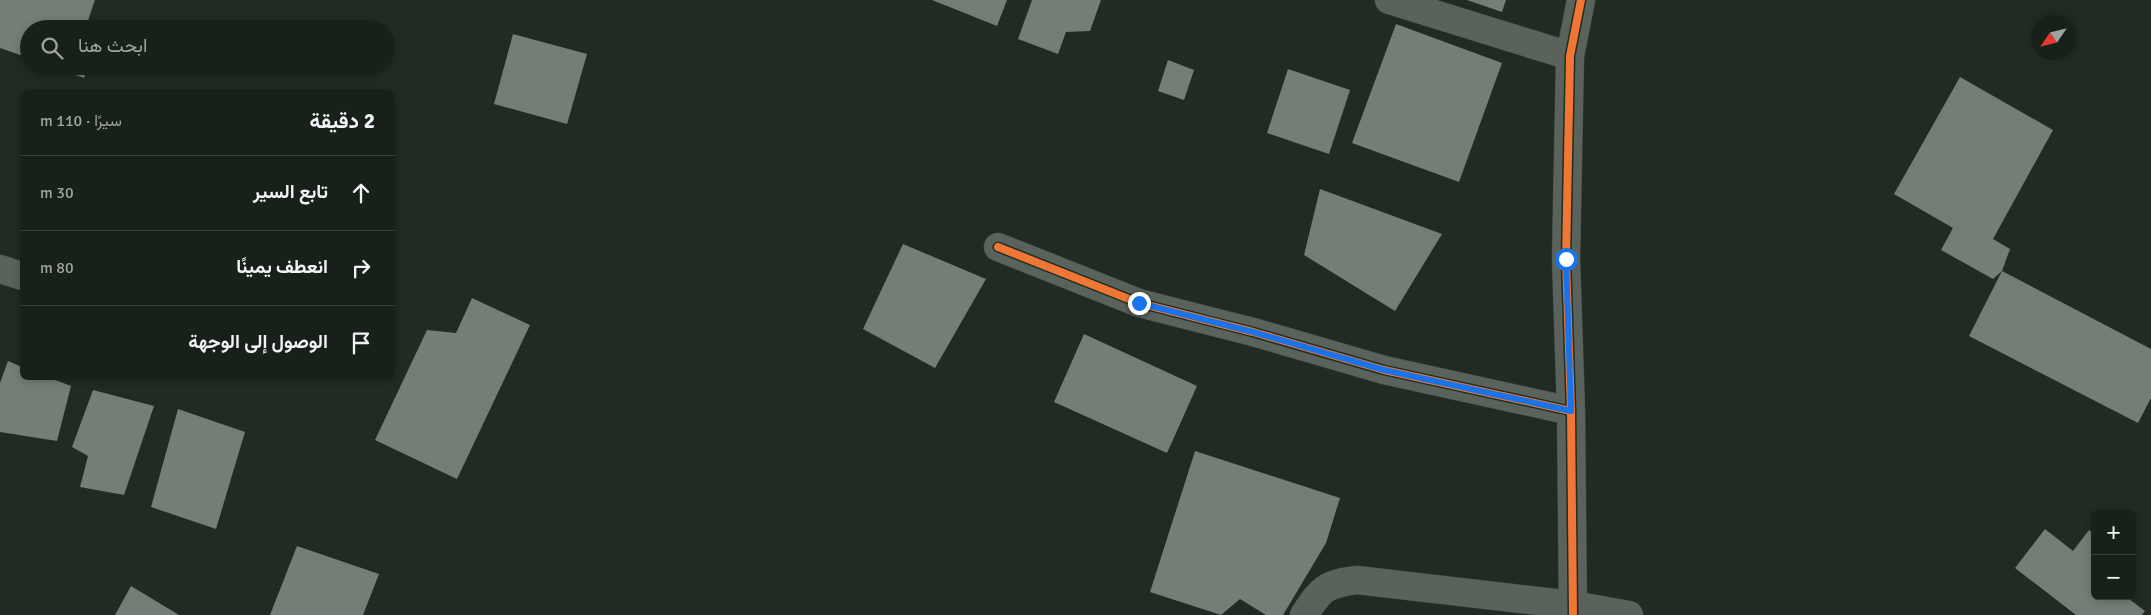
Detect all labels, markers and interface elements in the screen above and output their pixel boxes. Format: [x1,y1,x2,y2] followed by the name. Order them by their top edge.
[2031,15,2076,60] north arrow
[20,20,395,75] search box
[38,34,66,62] icon: search
[78,34,147,58] text: ابحث هنا
[310,108,375,134] text: 2 دقيقة
[40,111,122,131] text: سيرًا · 110 m
[347,179,375,207] icon: ahead
[253,180,328,204] text: تابع السير
[40,183,74,203] text: 30 m
[1555,248,1578,271] route start
[347,254,375,282] icon: right
[236,255,328,279] text: انعطف يمينًا
[40,258,74,278] text: 80 m
[1128,292,1151,315] route end
[347,329,375,357] icon: arrive
[188,330,328,354] text: الوصول إلى الوجهة
[2091,510,2136,600] map controls
[2091,510,2136,555] button: +
[2091,555,2136,600] button: −

